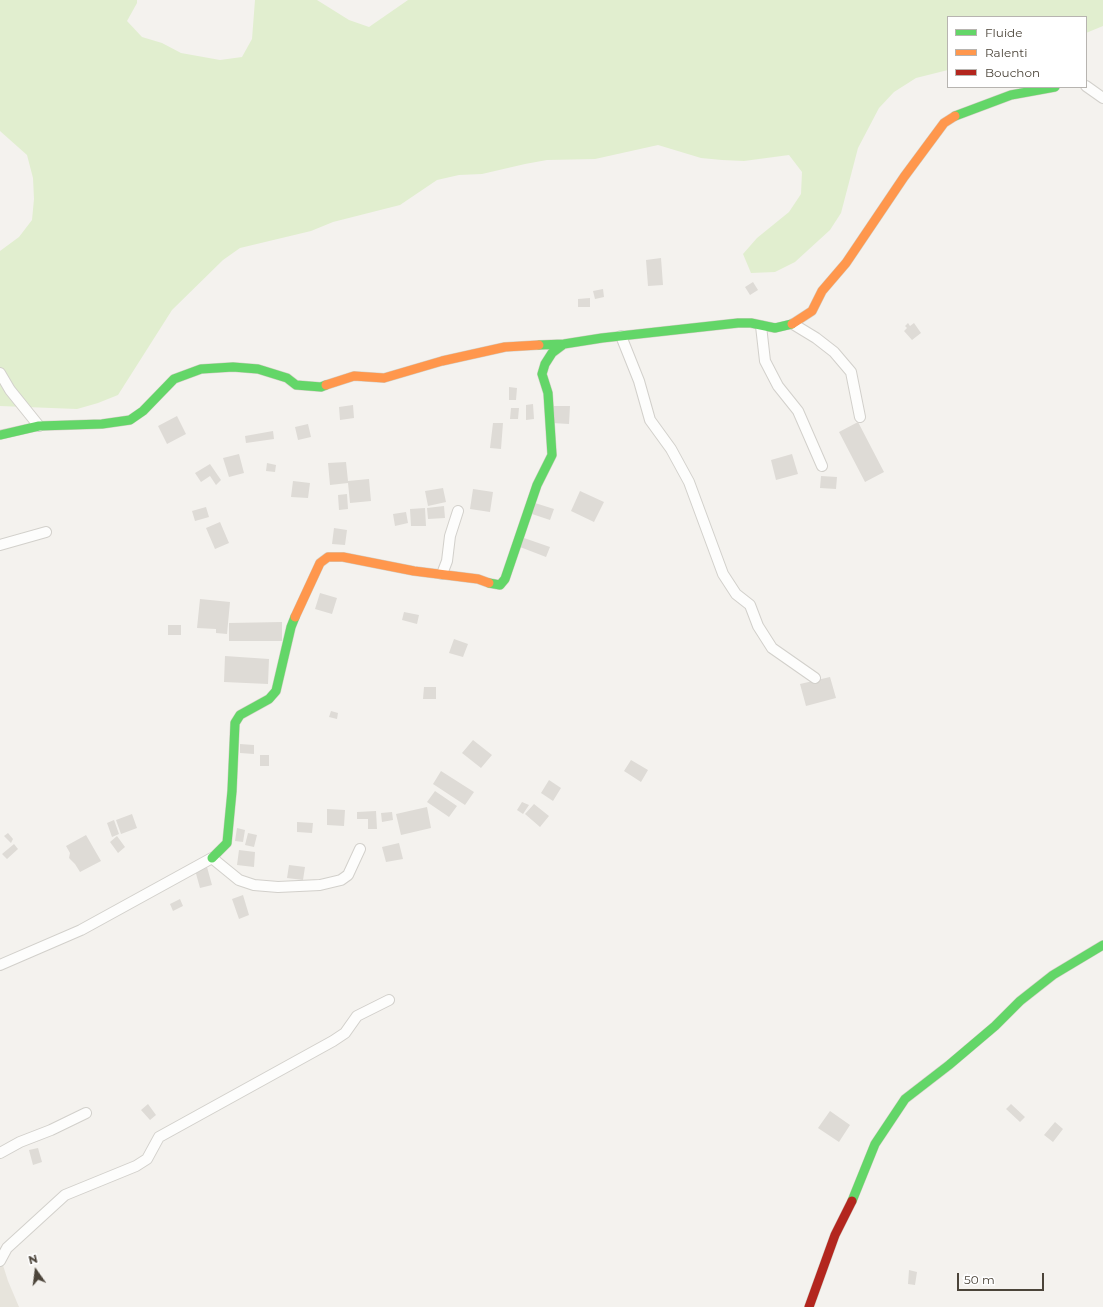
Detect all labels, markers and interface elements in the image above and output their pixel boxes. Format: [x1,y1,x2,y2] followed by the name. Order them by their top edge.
[947,16,1087,88] legend
[985,25,1023,40] text: Fluide
[985,45,1027,60] text: Ralenti
[985,65,1040,80] text: Bouchon
[16,1251,56,1291] north arrow
[27,1251,39,1267] text: N
[959,1265,1046,1291] scale bar
[964,1272,995,1287] text: 50 m

